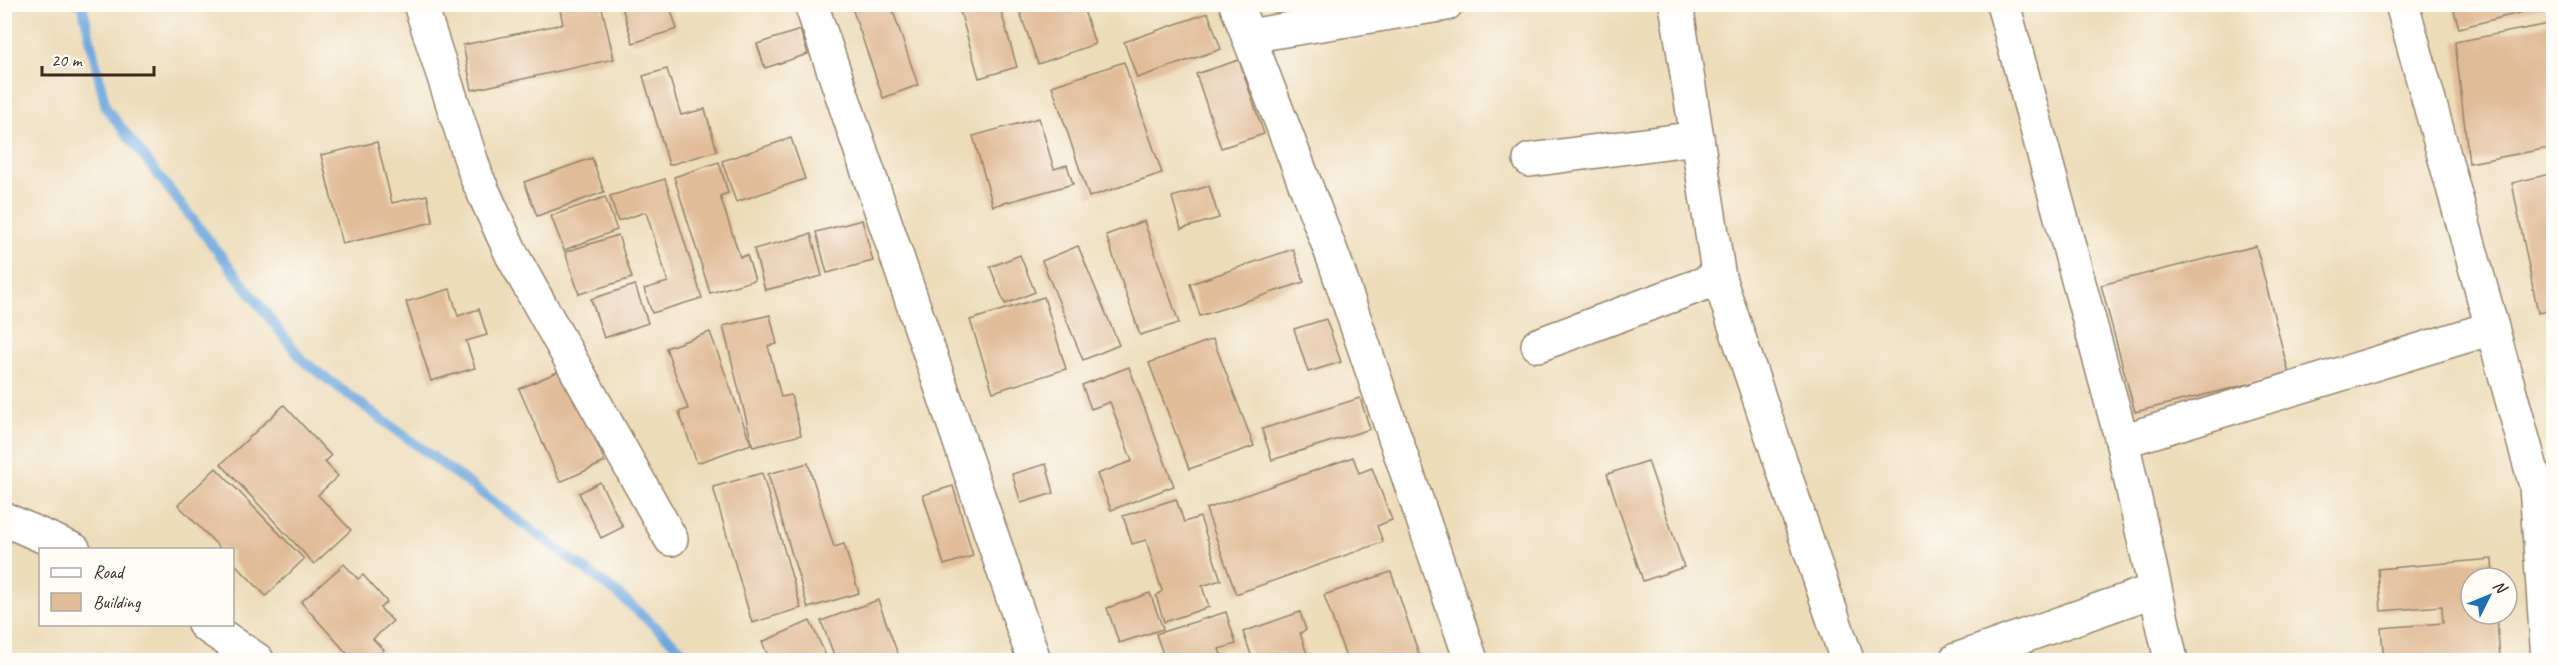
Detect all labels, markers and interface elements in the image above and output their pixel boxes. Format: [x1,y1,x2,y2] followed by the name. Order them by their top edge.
[42,39,154,77] scale bar
[51,49,84,71] text: 20 m
[39,548,234,626] legend
[93,561,126,583] text: Road
[2459,566,2519,626] north arrow
[2489,576,2512,599] text: N
[93,591,142,613] text: Building

